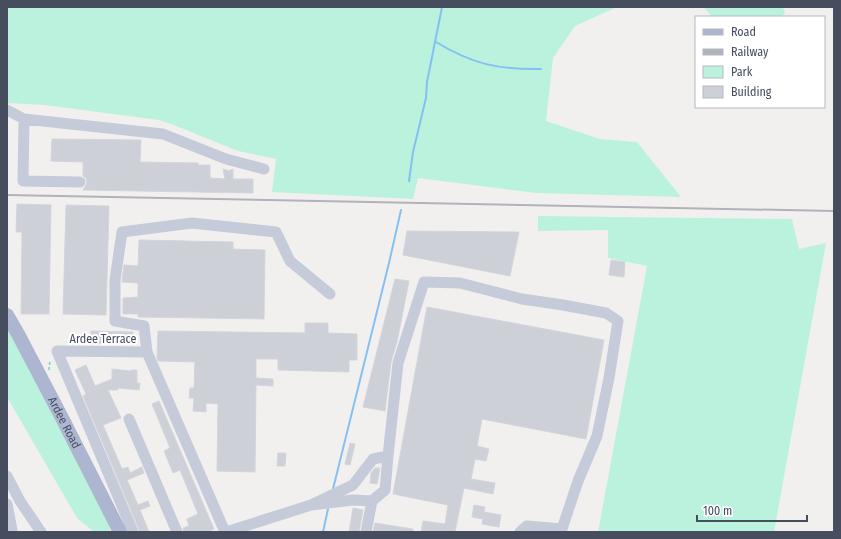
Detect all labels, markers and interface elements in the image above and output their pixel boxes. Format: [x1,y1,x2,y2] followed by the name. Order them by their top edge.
[695,16,825,108] legend
[731,25,756,39] text: Road
[731,45,769,59] text: Railway
[731,65,753,79] text: Park
[731,85,772,99] text: Building
[70,332,136,346] street label: Ardee Terrace
[45,394,83,451] street label: Ardee Road
[697,497,807,523] scale bar
[703,504,732,518] text: 100 m

